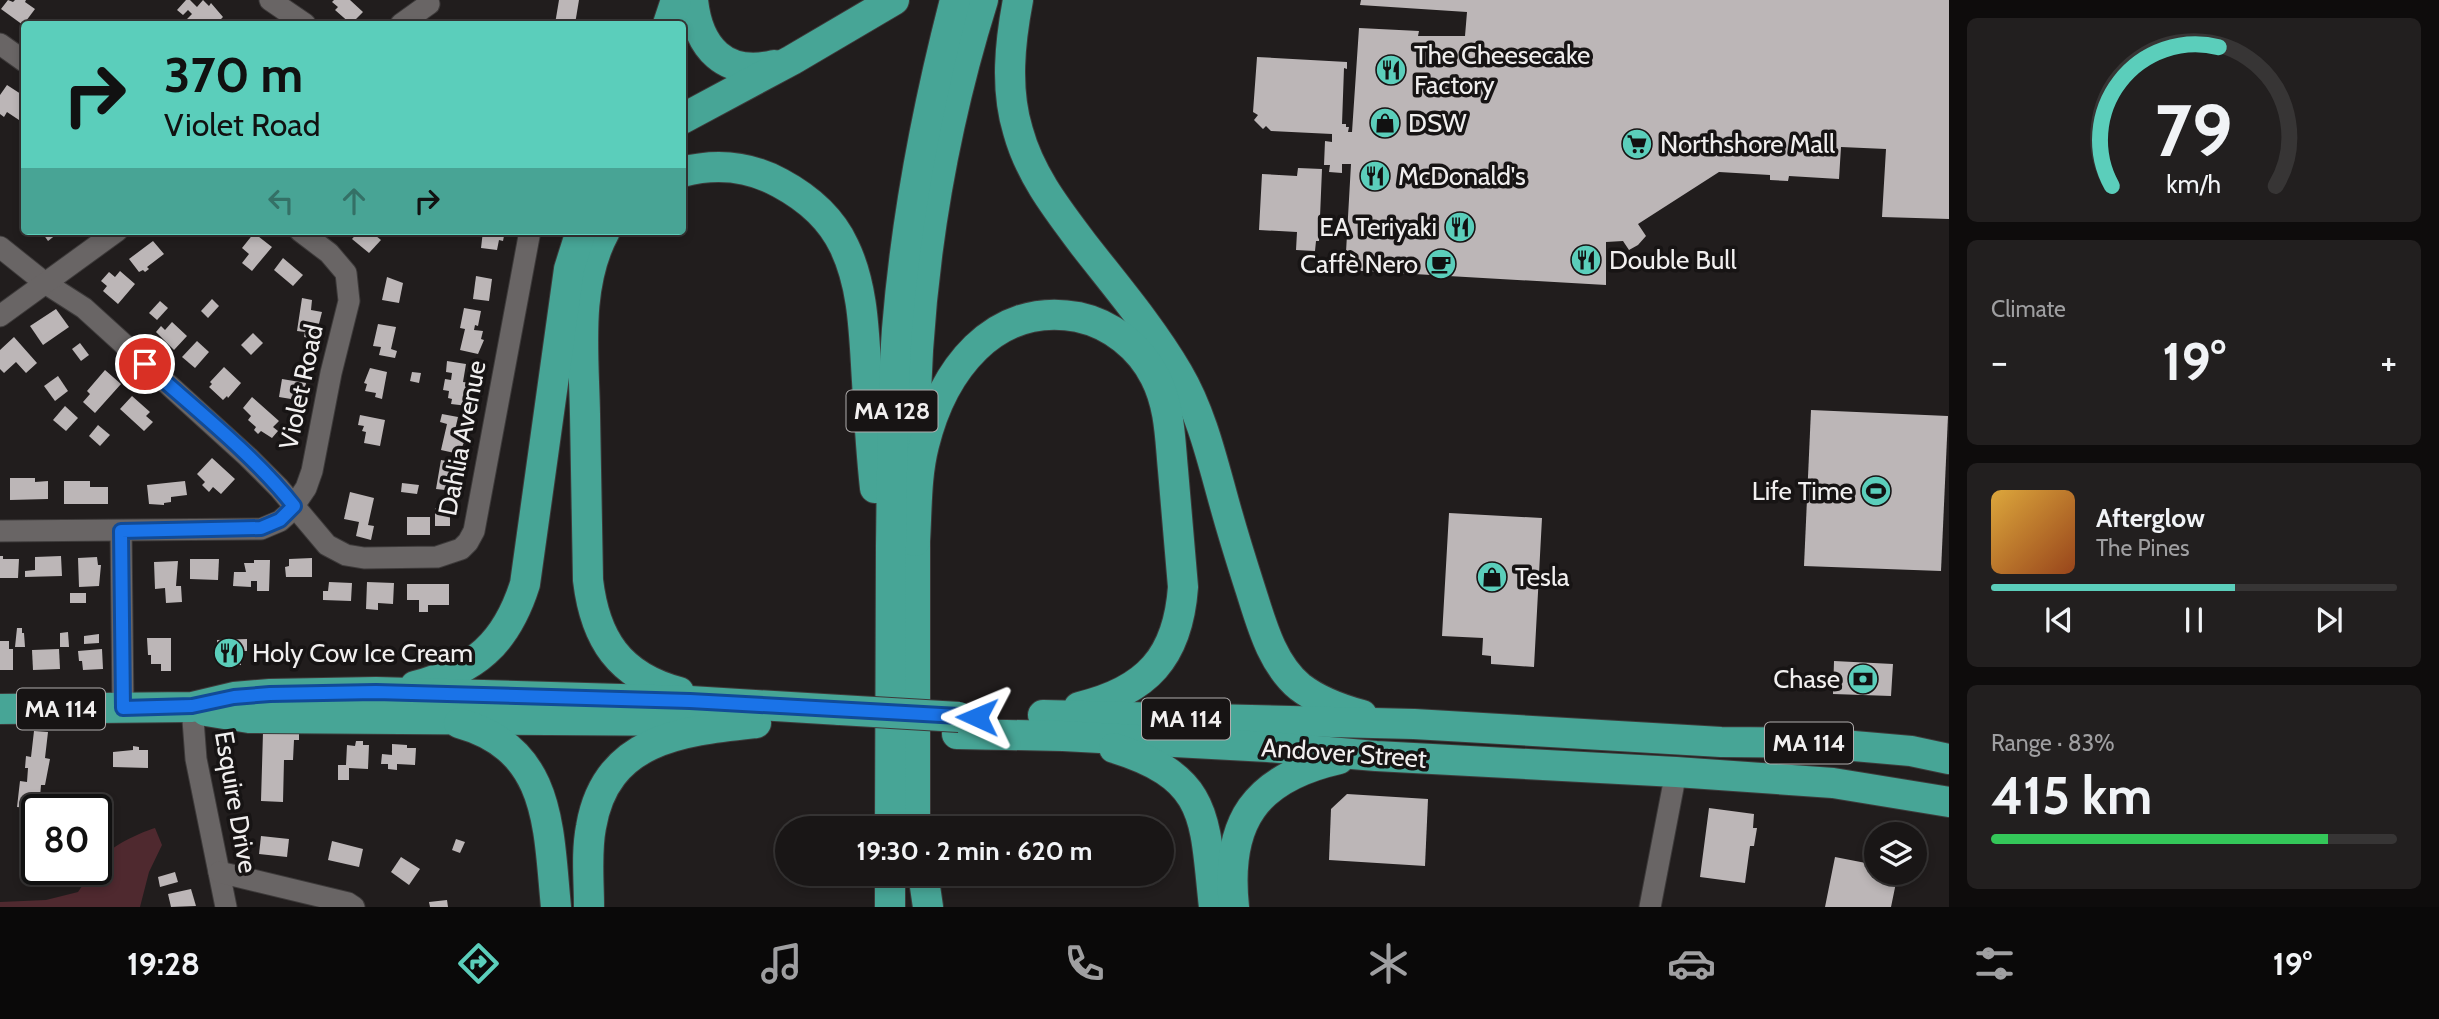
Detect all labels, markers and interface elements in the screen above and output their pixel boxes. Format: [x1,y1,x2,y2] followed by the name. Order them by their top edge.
[1414,39,1590,101] place label: The Cheesecake Factory
[164,45,303,104] text: 370 m
[49,49,140,140] icon: right
[1374,53,1408,87] restaurant icon: The Cheesecake Factory
[2155,87,2233,175] text: 79
[164,105,320,144] text: Violet Road
[1368,106,1402,140] shop icon: DSW
[1408,107,1467,139] place label: DSW
[1620,127,1654,161] supermarket icon: Northshore Mall
[1660,128,1835,160] place label: Northshore Mall
[1358,159,1392,193] restaurant icon: McDonald's
[1398,160,1526,192] place label: McDonald's
[2167,169,2221,199] text: km/h
[262,182,300,220] icon: left
[335,182,373,220] icon: ahead
[408,182,446,220] icon: right
[1443,210,1477,244] restaurant icon: EA Teriyaki
[1319,211,1437,243] place label: EA Teriyaki
[1569,243,1603,277] restaurant icon: Double Bull
[1609,244,1737,276] place label: Double Bull
[1424,247,1458,281] cafe icon: Caffè Nero
[1300,248,1418,280] place label: Caffè Nero
[1991,295,2066,323] text: Climate
[272,321,330,453] street label: Violet Road
[2162,330,2226,393] text: 19°
[115,334,175,394] pin
[1991,338,2008,385] text: −
[2380,338,2397,385] text: +
[126,345,164,383] icon: arrive
[431,358,493,518] street label: Dahlia Avenue
[846,390,938,432] road number: MA 128
[1859,474,1893,508] sports icon: Life Time
[1752,475,1853,507] place label: Life Time
[2096,502,2205,534] text: Afterglow
[2096,534,2190,562] text: The Pines
[1475,560,1509,594] shop icon: Tesla
[1515,561,1570,593] place label: Tesla
[2040,601,2078,639] icon: previous
[2175,601,2213,639] icon: pause
[2310,601,2348,639] icon: next
[212,636,246,670] restaurant icon: Holy Cow Ice Cream
[252,637,473,669] place label: Holy Cow Ice Cream
[1846,662,1880,696] bank icon: Chase
[1773,663,1840,695] place label: Chase
[940,680,1014,754] position arrow
[17,688,105,730] road number: MA 114
[1142,698,1230,740] road number: MA 114
[1765,722,1853,764] road number: MA 114
[208,728,264,876] street label: Esquire Drive
[1991,729,2115,757] text: Range · 83%
[1260,731,1428,775] street label: Andover Street
[1991,764,2152,827] text: 415 km
[21,794,112,885] speed limit sign: 80
[1864,822,1927,885] map controls
[1864,822,1927,885] button: layers
[857,835,1092,867] text: 19:30 · 2 min · 620 m
[454,939,503,988] icon: directions
[757,939,806,988] icon: music
[1060,939,1109,988] icon: phone
[1364,939,1413,988] icon: climate
[1667,939,1716,988] icon: car
[1970,939,2019,988] icon: filters
[127,944,200,983] text: 19:28
[2273,944,2312,983] text: 19°

